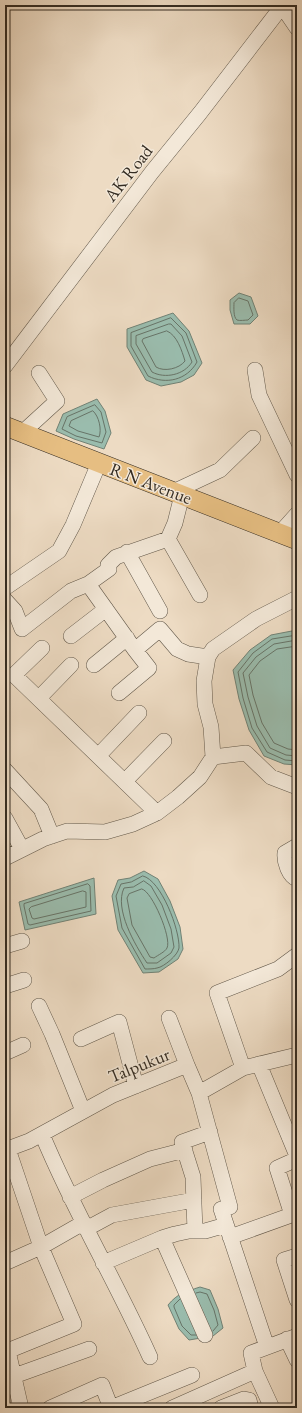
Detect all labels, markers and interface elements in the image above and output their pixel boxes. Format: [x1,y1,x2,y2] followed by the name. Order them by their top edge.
[98,139,158,207] street label: AK Road
[107,457,195,509] street label: R N Avenue
[105,1042,173,1088] street label: Talpukur

